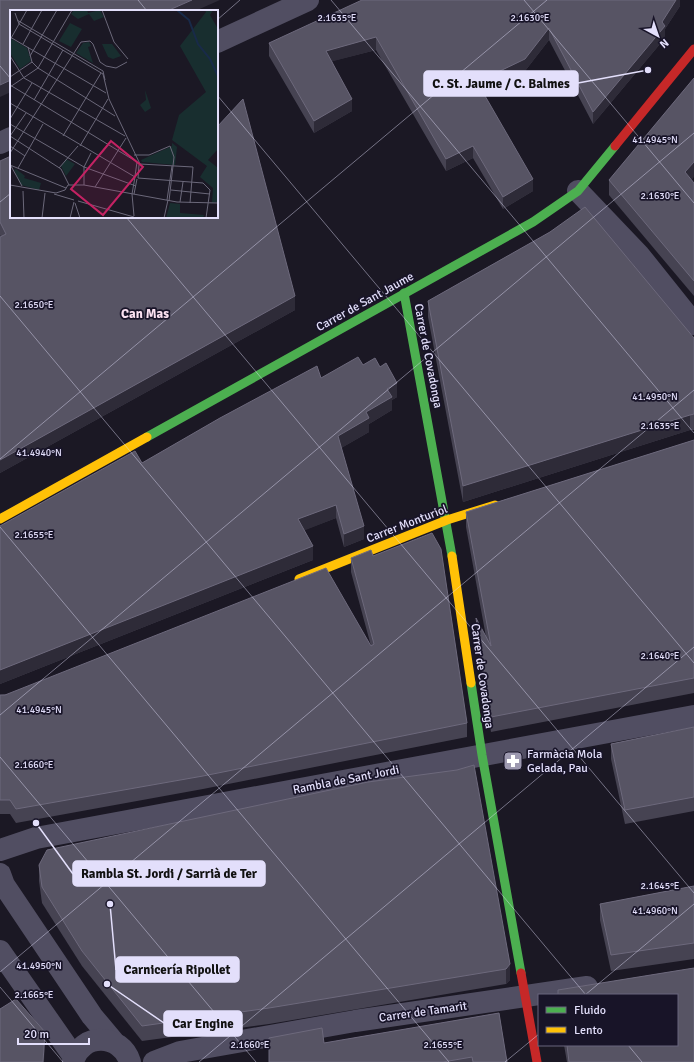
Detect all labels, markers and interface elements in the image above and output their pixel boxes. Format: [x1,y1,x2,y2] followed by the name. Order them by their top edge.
[10,10,218,218] inset map
[318,12,357,24] text: 2.1635°E
[511,12,550,24] text: 2.1630°E
[638,16,678,56] north arrow
[657,36,671,51] text: N
[424,71,578,96] callout: C. St. Jaume / C. Balmes
[432,76,570,92] text: C. St. Jaume / C. Balmes
[632,134,678,146] text: 41.4945°N
[641,190,680,202] text: 2.1630°E
[314,269,416,335] street label: Carrer de Sant Jaume
[15,299,54,311] text: 2.1650°E
[411,302,445,410] street label: Carrer de Covadonga
[121,306,169,322] district label: Can Mas
[632,391,678,403] text: 41.4950°N
[641,420,680,432] text: 2.1635°E
[16,447,62,459] text: 41.4940°N
[364,501,450,546] street label: Carrer Monturiol
[15,529,54,541] text: 2.1655°E
[467,622,497,730] street label: Carrer de Covadonga
[641,650,680,662] text: 2.1640°E
[16,704,62,716] text: 41.4945°N
[527,747,602,776] place label: Farmàcia Mola Gelada, Pau
[502,750,524,772] pharmacy icon: Farmàcia Mola Gelada, Pau
[15,759,54,771] text: 2.1660°E
[292,762,400,798] street label: Rambla de Sant Jordi
[73,861,265,886] callout: Rambla St. Jordi / Sarrià de Ter
[81,866,258,882] text: Rambla St. Jordi / Sarrià de Ter
[641,880,680,892] text: 2.1645°E
[632,905,678,917] text: 41.4960°N
[116,957,239,982] callout: Carnicería Ripollet
[16,960,62,972] text: 41.4950°N
[124,962,231,978] text: Carnicería Ripollet
[15,989,54,1001] text: 2.1665°E
[538,994,678,1046] legend
[378,998,468,1026] street label: Carrer de Tamarit
[574,1003,606,1018] text: Fluido
[164,1011,242,1036] callout: Car Engine
[172,1016,234,1032] text: Car Engine
[18,1020,89,1046] scale bar
[574,1023,603,1038] text: Lento
[24,1027,49,1042] text: 20 m
[231,1039,270,1051] text: 2.1660°E
[424,1039,463,1051] text: 2.1655°E

